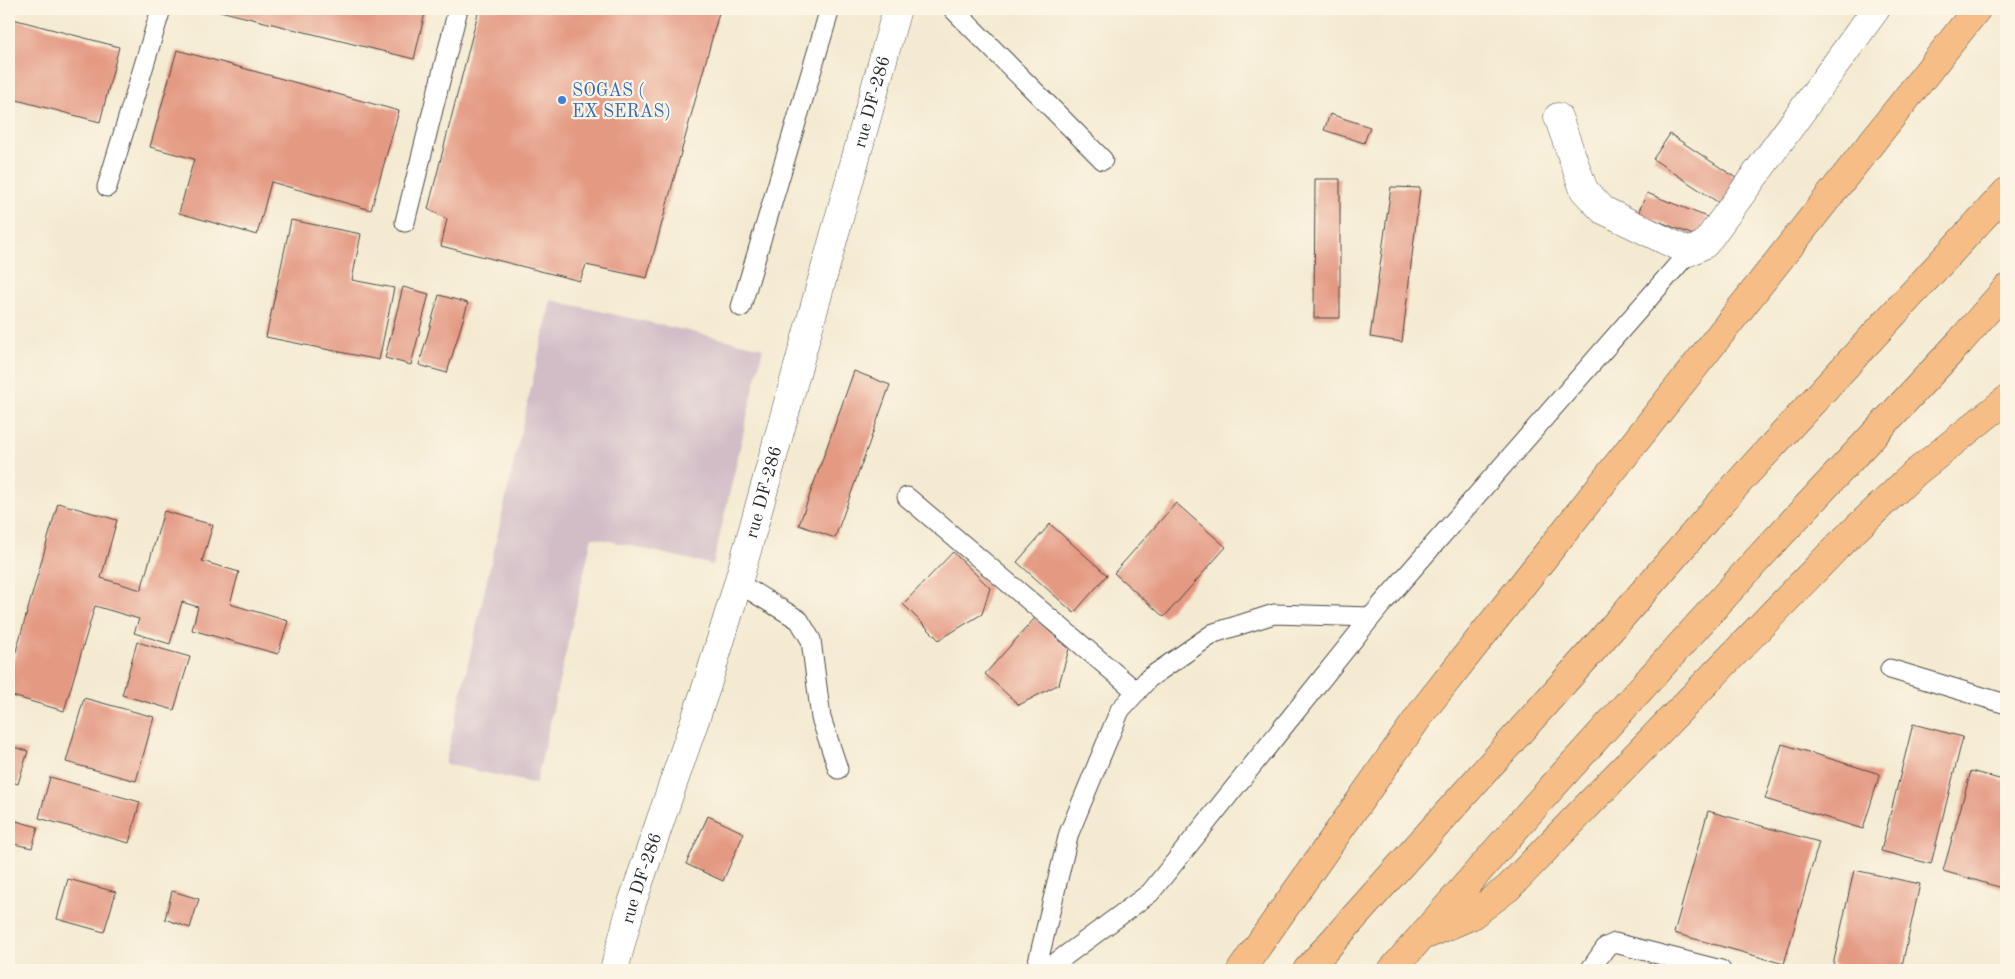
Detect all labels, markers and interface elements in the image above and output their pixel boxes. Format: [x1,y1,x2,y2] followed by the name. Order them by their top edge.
[851,54,894,150] street label: rue DF-286
[572,81,671,121] place label: SOGAS ( EX SERAS)
[556,94,568,106] marker: SOGAS ( EX SERAS)
[743,444,785,540] street label: rue DF-286
[619,830,666,926] street label: rue DF-286

